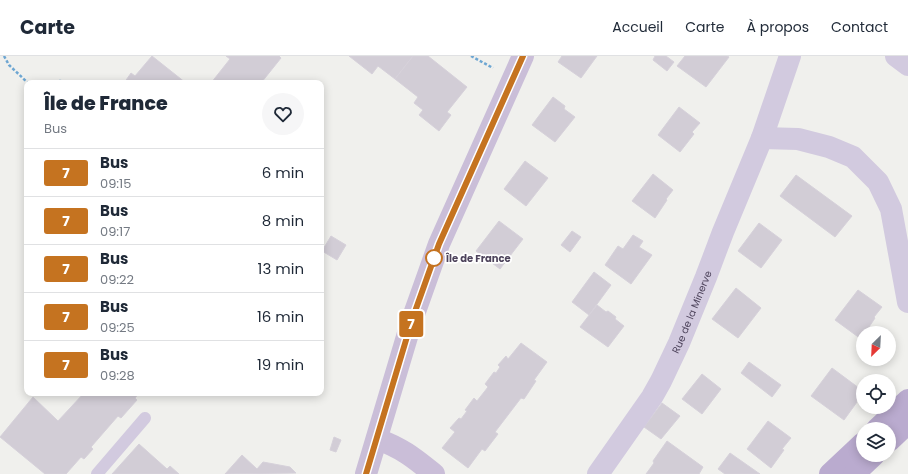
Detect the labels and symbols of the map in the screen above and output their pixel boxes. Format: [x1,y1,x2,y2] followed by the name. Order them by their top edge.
[425,249,443,267] marker: Île de France
[445,251,511,266] place label: Île de France
[668,268,715,356] street label: Rue de la Minerve
[398,311,424,337] line badge: 7
[856,326,896,366] north arrow

